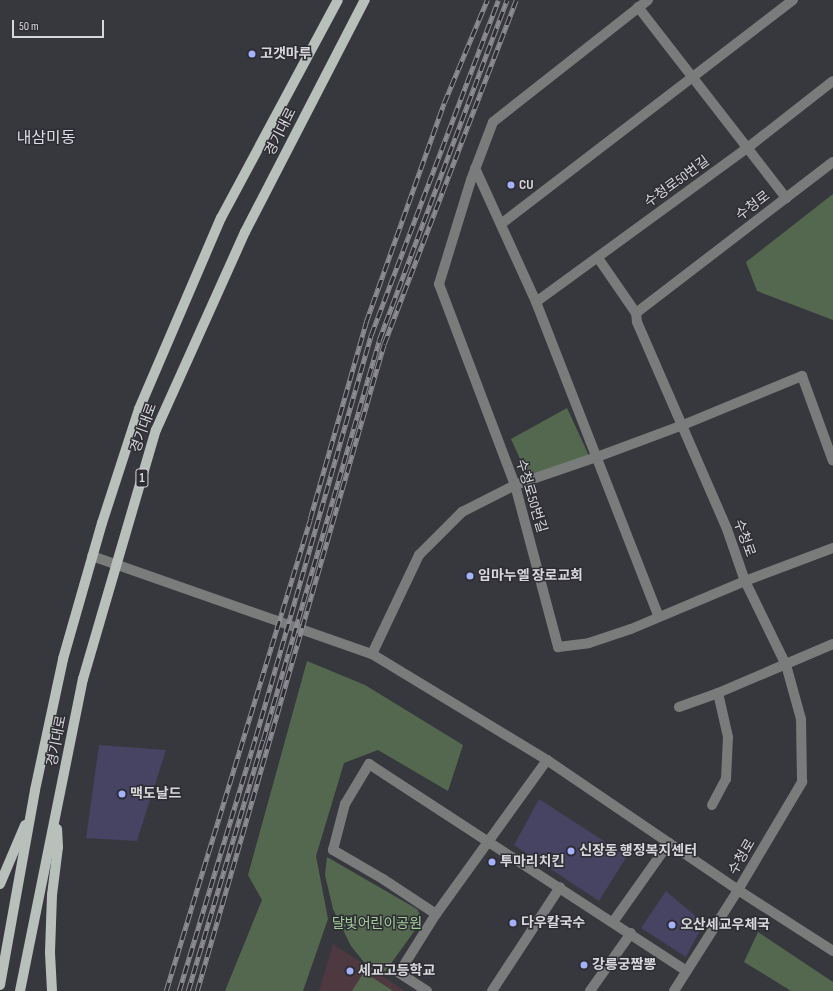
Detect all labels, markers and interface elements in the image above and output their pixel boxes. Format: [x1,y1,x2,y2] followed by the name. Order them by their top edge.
[14,12,106,38] scale bar
[19,19,39,34] text: 50 m
[260,46,312,62] place label: 고갯마루
[247,49,257,59] marker: 고갯마루
[262,105,300,159] street label: 경기대로
[17,129,75,149] district label: 내삼미동
[641,153,713,211] street label: 수청로50번길
[519,177,533,193] place label: CU
[506,180,516,190] marker: CU
[733,188,773,224] street label: 수청로
[127,401,161,455] street label: 경기대로
[512,457,550,535] street label: 수청로50번길
[135,467,149,489] road number: 1
[729,517,759,559] street label: 수청로
[478,568,583,584] place label: 임마누엘 장로교회
[465,571,475,581] marker: 임마누엘 장로교회
[44,714,70,768] street label: 경기대로
[130,786,182,802] place label: 맥도날드
[117,789,127,799] marker: 맥도날드
[725,836,759,878] street label: 수청로
[579,843,697,859] place label: 신장동 행정복지센터
[566,846,576,856] marker: 신장동 행정복지센터
[500,854,564,870] place label: 투마리치킨
[487,857,497,867] marker: 투마리치킨
[521,915,585,931] place label: 다우칼국수
[332,916,422,932] park label: 달빛어린이공원
[680,917,770,933] place label: 오산세교우체국
[508,918,518,928] marker: 다우칼국수
[667,920,677,930] marker: 오산세교우체국
[592,957,656,973] place label: 강릉궁짬뽕
[579,960,589,970] marker: 강릉궁짬뽕
[358,963,435,979] place label: 세교고등학교
[345,966,355,976] marker: 세교고등학교

